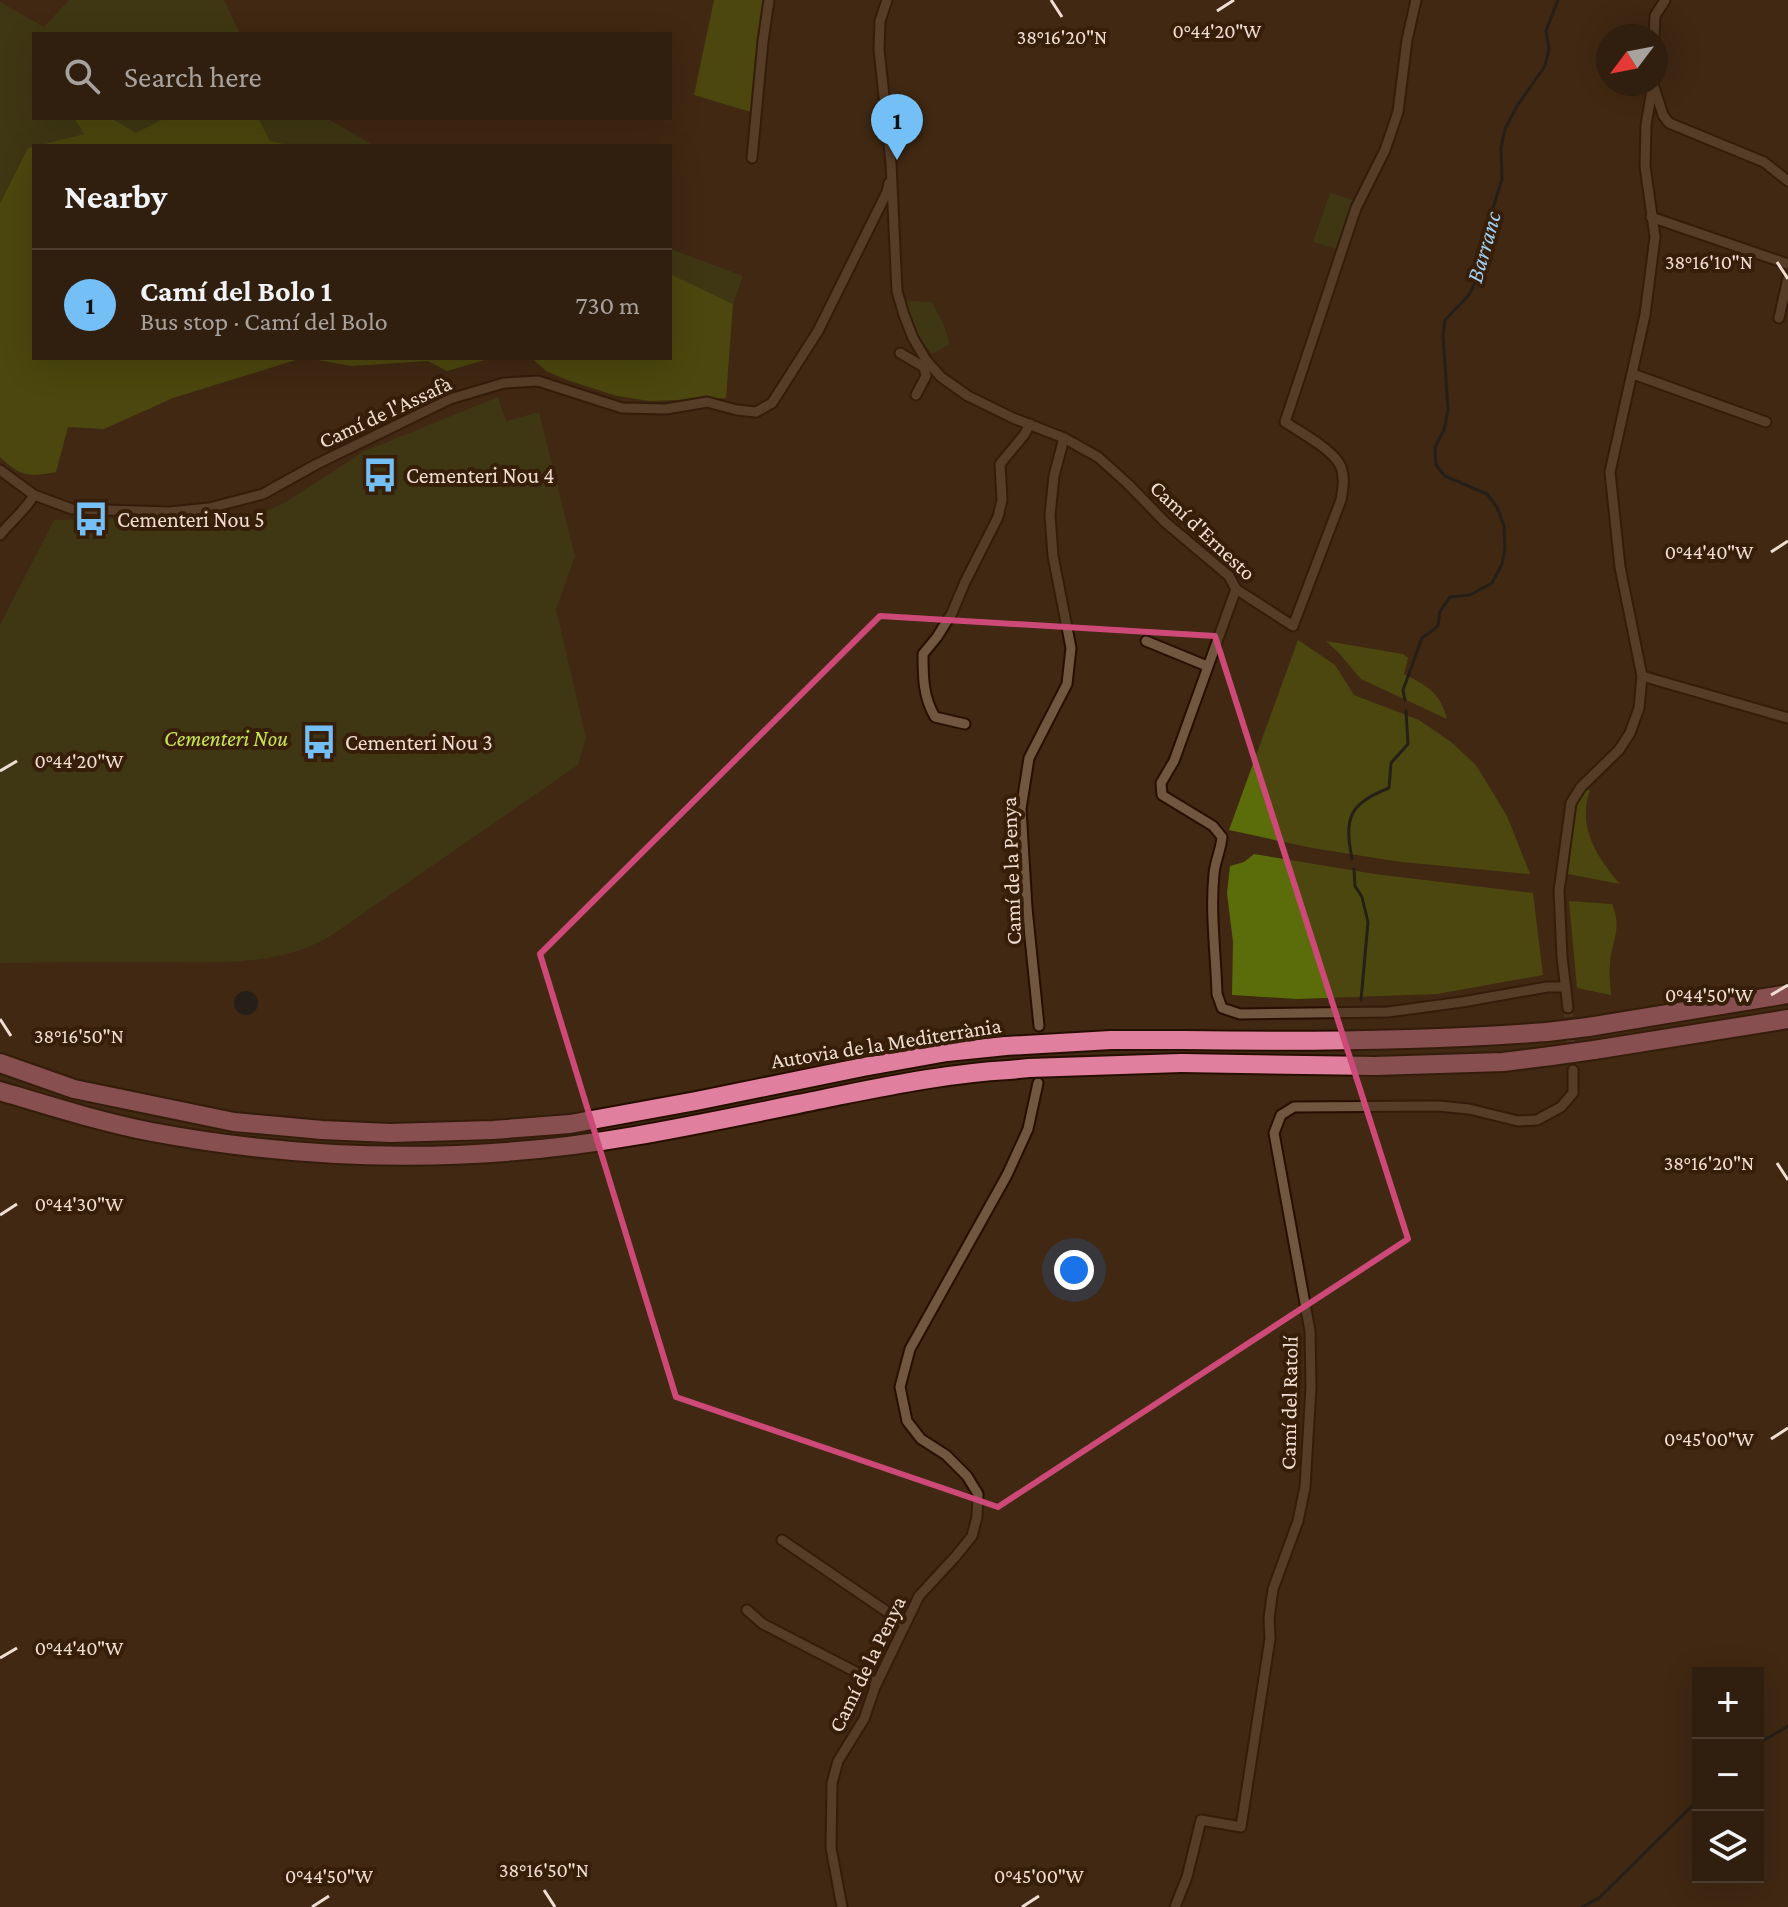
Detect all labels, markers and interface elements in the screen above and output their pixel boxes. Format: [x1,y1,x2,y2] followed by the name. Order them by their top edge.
[1172,20,1262,42] text: 0°44'20"W
[1596,24,1668,96] north arrow
[1017,26,1107,48] text: 38°16'20"N
[32,32,672,120] search box
[60,54,104,98] icon: search
[124,60,262,93] text: Search here
[871,94,923,160] pin: 1
[64,178,167,215] text: Nearby
[1460,208,1506,286] water label: Barranc
[1665,251,1753,273] text: 38°16'10"N
[140,274,332,307] text: Camí del Bolo 1
[85,291,95,320] text: 1
[575,291,640,320] text: 730 m
[140,307,388,336] text: Bus stop · Camí del Bolo
[315,370,455,454] street label: Camí de l'Assafà
[361,456,399,494] bus stop icon: Cementeri Nou 4
[406,463,554,488] place label: Cementeri Nou 4
[1145,475,1261,585] street label: Camí d'Ernesto
[72,500,110,538] bus stop icon: Cementeri Nou 5
[117,507,265,532] place label: Cementeri Nou 5
[1665,541,1754,563] text: 0°44'40"W
[300,723,338,761] bus stop icon: Cementeri Nou 3
[164,726,288,751] park label: Cementeri Nou
[345,730,493,755] place label: Cementeri Nou 3
[34,750,124,772] text: 0°44'20"W
[996,796,1026,946] street label: Camí de la Penya
[1665,984,1754,1006] text: 0°44'50"W
[769,1012,1003,1074] street label: Autovia de la Mediterrània
[34,1025,124,1047] text: 38°16'50"N
[1664,1152,1754,1174] text: 38°16'20"N
[35,1193,124,1215] text: 0°44'30"W
[1054,1250,1094,1290] your location
[1275,1335,1303,1470] street label: Camí del Ratolí
[1664,1428,1755,1450] text: 0°45'00"W
[823,1592,911,1736] street label: Camí de la Penya
[35,1637,124,1659] text: 0°44'40"W
[1692,1667,1764,1883] map controls
[1692,1667,1764,1739] button: +
[1692,1739,1764,1811] button: −
[1692,1811,1764,1883] button: layers
[499,1859,589,1881] text: 38°16'50"N
[285,1865,374,1887] text: 0°44'50"W
[994,1865,1085,1887] text: 0°45'00"W

